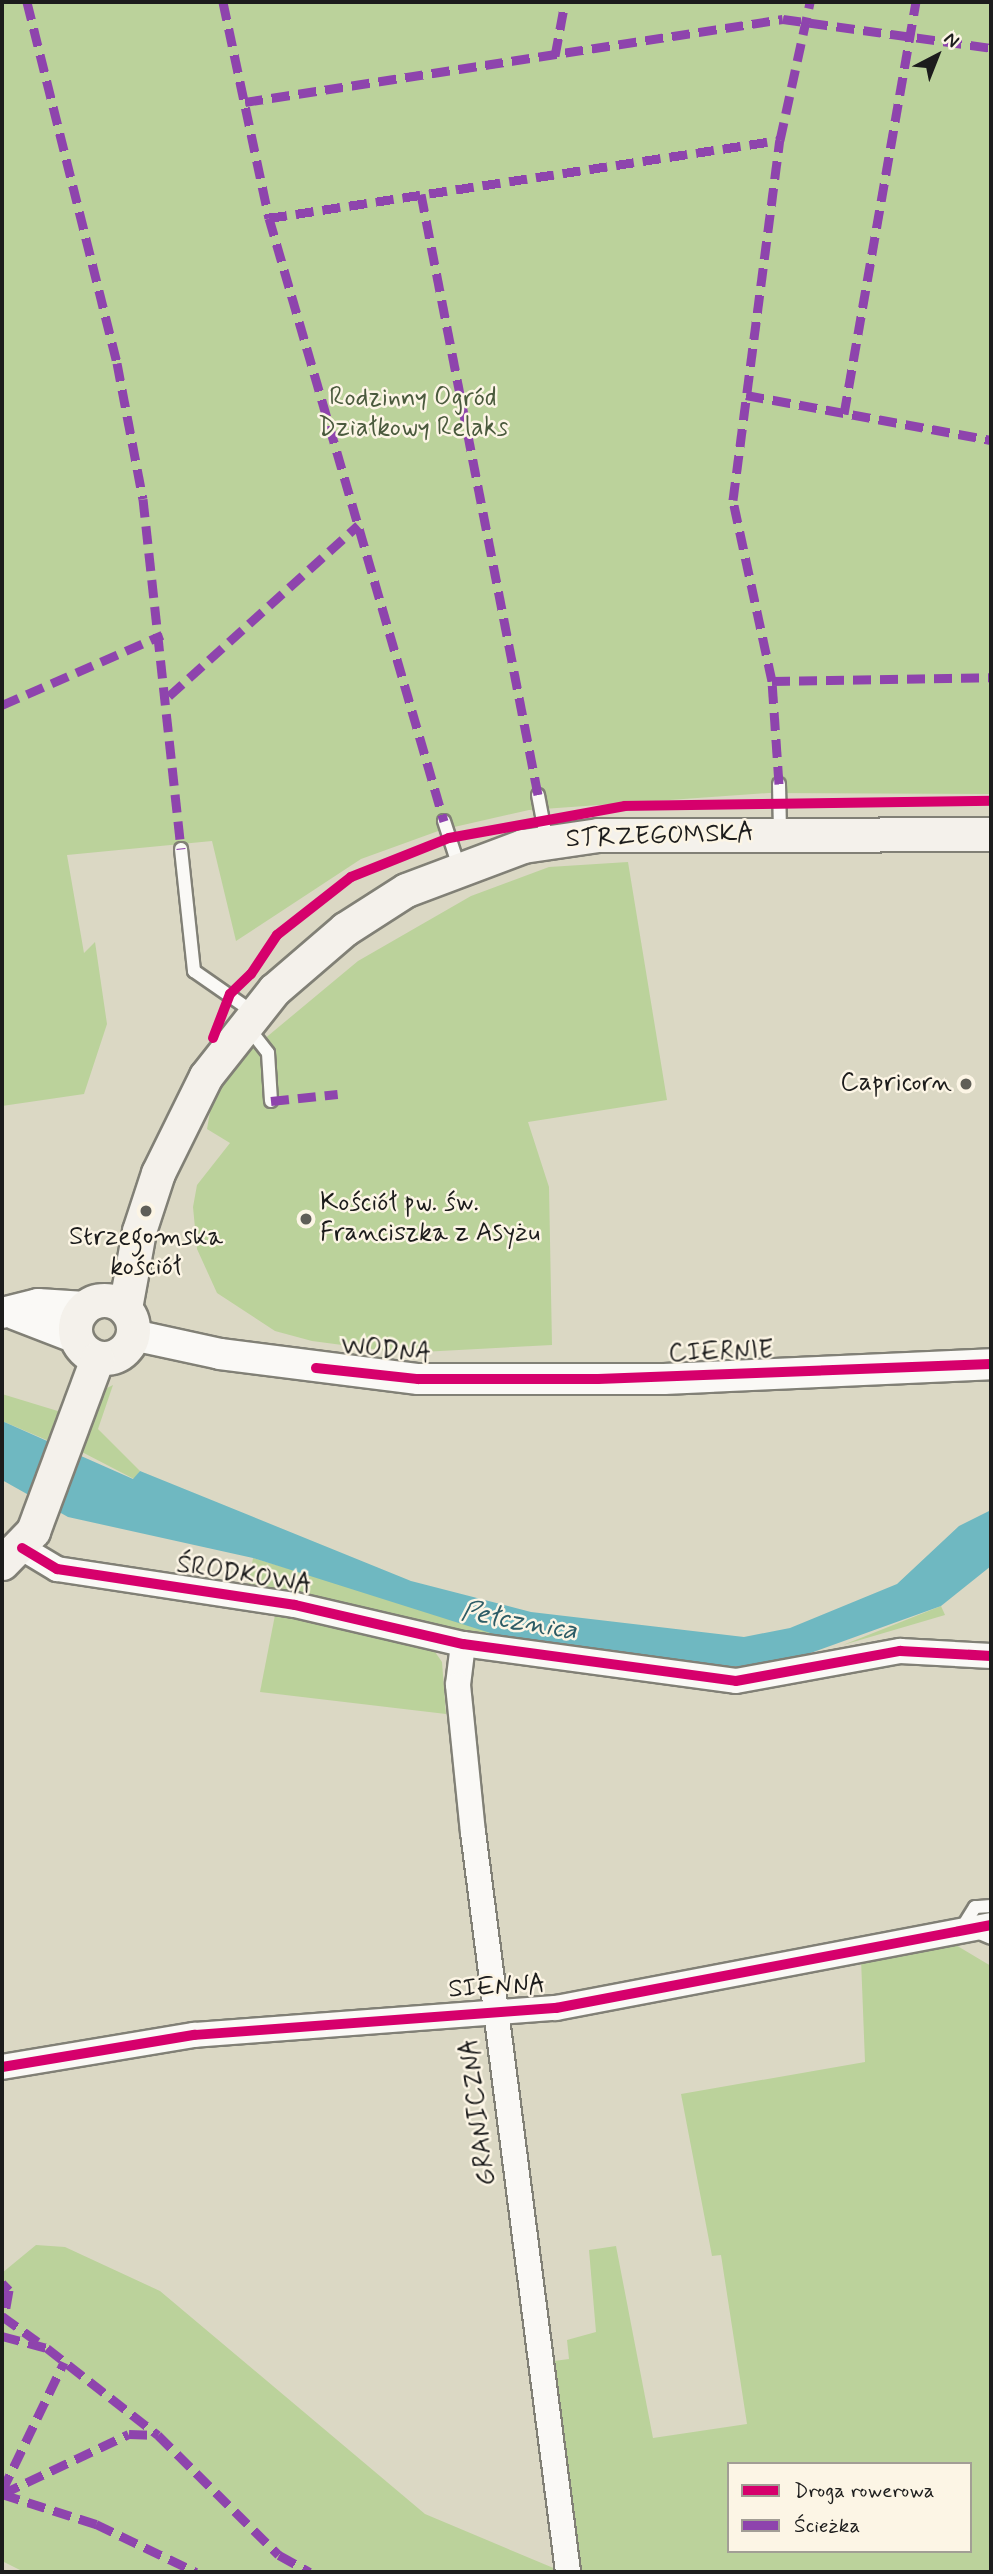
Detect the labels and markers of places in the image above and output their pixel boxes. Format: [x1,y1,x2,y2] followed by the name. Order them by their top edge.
[840,1068,952,1100] place label: Capricorn
[958,1076,974,1092] marker: Capricorn
[320,1188,541,1250] place label: Kościół pw. św. Franciszka z Asyżu
[138,1203,154,1219] marker: Strzegomska kościół
[298,1211,314,1227] marker: Kościół pw. św. Franciszka z Asyżu
[69,1222,223,1284] place label: Strzegomska kościół

